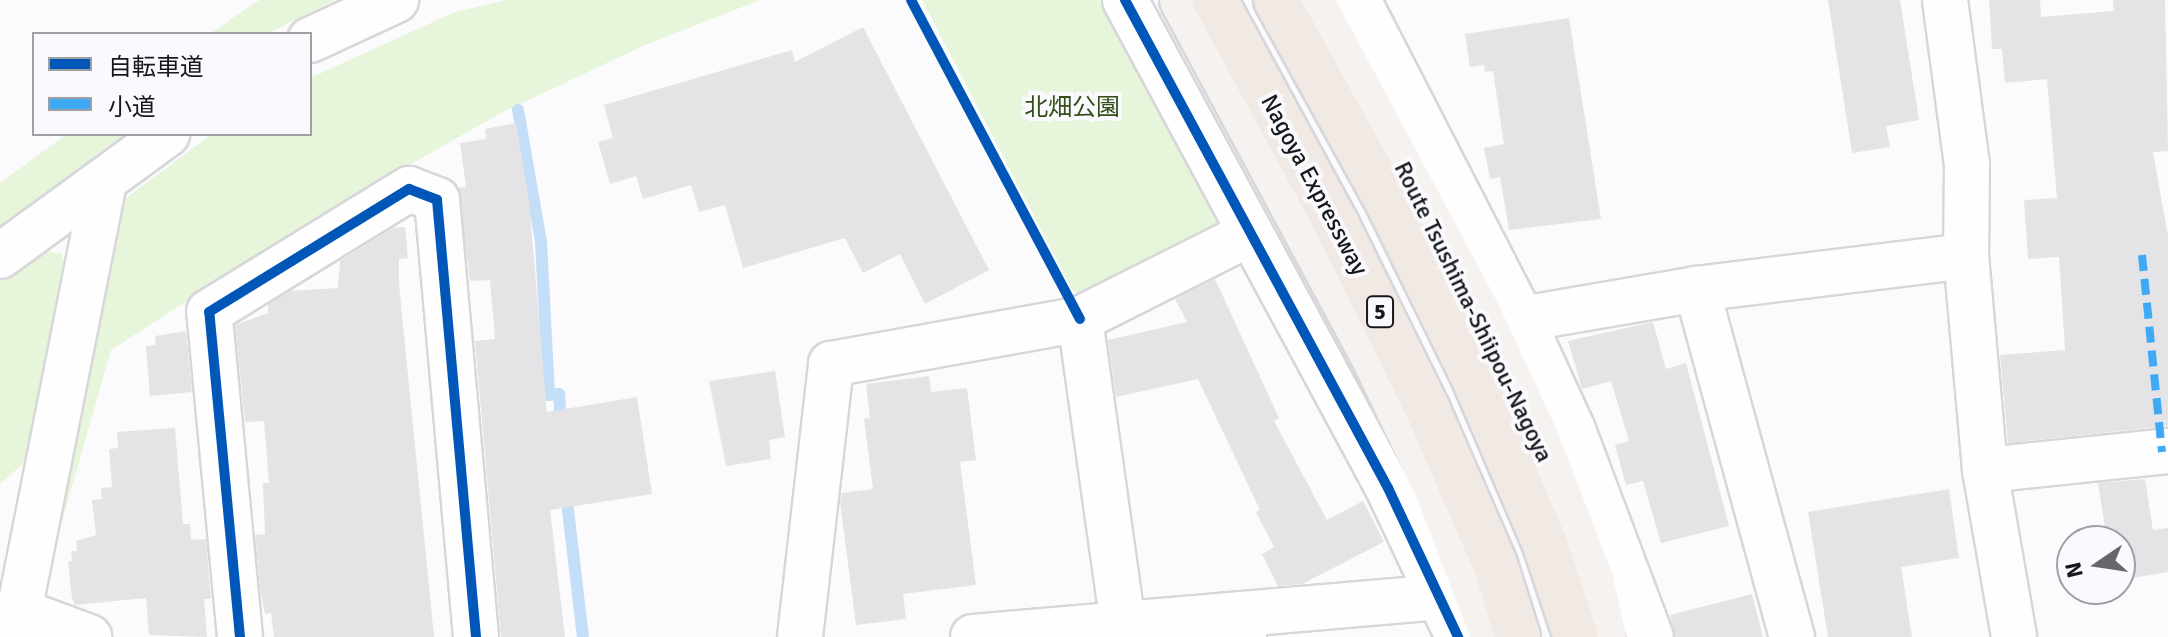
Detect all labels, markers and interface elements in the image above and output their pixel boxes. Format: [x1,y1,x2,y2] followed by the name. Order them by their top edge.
[32,32,312,136] legend
[108,52,204,82] text: 自転車道
[1254,90,1374,280] street label: Nagoya Expressway
[108,92,156,122] text: 小道
[1024,94,1120,122] park label: 北畑公園
[1388,157,1558,467] street label: Route Tsushima-Shiipou-Nagoya
[1366,294,1394,330] road number: 5
[2056,525,2136,605] north arrow
[2059,560,2089,581] text: N

